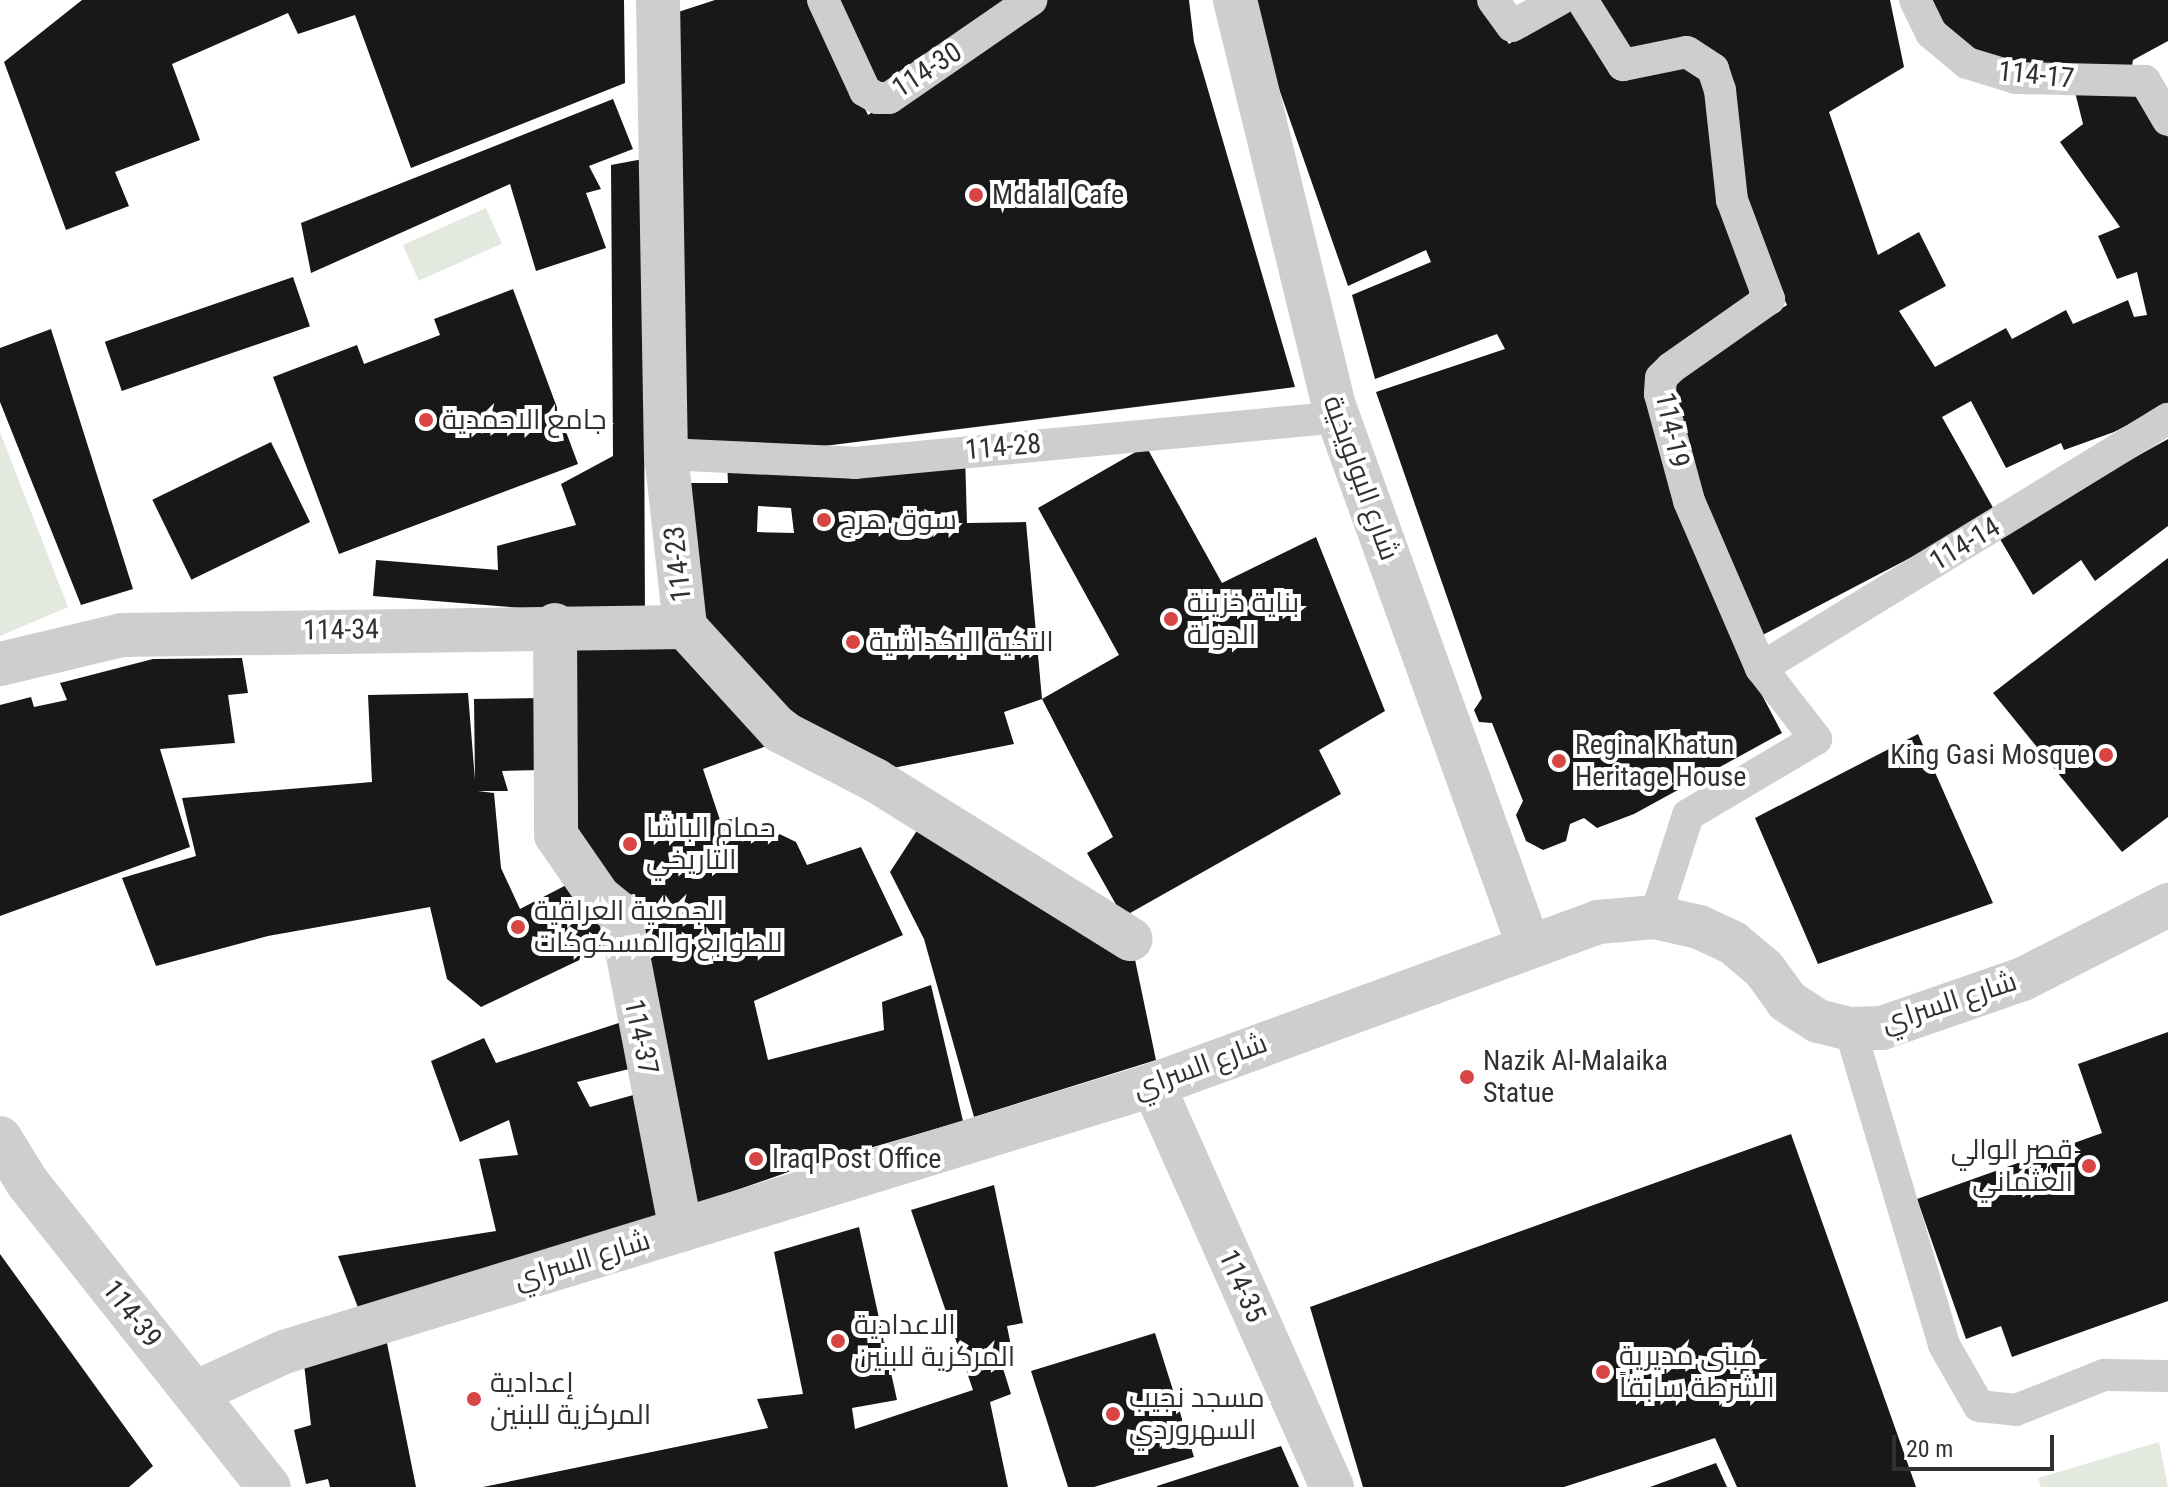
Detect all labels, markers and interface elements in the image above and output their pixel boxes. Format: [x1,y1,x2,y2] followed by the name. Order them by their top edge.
[886,35,968,105] street label: 114-30
[1996,54,2076,96] street label: 114-17
[992,178,1124,212] place label: Mdalal Cafe
[967,186,985,204] marker: Mdalal Cafe
[1648,389,1696,471] street label: 114-19
[1316,391,1406,565] street label: شارع البولويخية
[442,403,607,437] place label: جامع الاحمدية
[417,411,435,429] marker: جامع الاحمدية
[964,427,1042,467] street label: 114-28
[840,503,957,537] place label: سوق هرج
[1924,510,2006,578] street label: 114-14
[815,511,833,529] marker: سوق هرج
[657,524,699,604] street label: 114-23
[1187,586,1299,652] place label: بناية خزينة الدولة
[1162,610,1180,628] marker: بناية خزينة الدولة
[303,613,379,647] street label: 114-34
[869,625,1054,659] place label: التكية البكداشية
[844,633,862,651] marker: التكية البكداشية
[1575,728,1746,794] place label: Regina Khatun Heritage House
[1890,738,2090,772] place label: King Gasi Mosque
[2097,746,2115,764] marker: King Gasi Mosque
[1550,752,1568,770] marker: Regina Khatun Heritage House
[646,811,776,877] place label: حمام الباشا التاريخي
[621,835,639,853] marker: حمام الباشا التاريخي
[534,894,783,960] place label: الجمعية العراقية للطوابع والمسكوكات
[509,918,527,936] marker: الجمعية العراقية للطوابع والمسكوكات
[1877,964,2021,1040] street label: شارع السراي
[617,996,665,1078] street label: 114-37
[1128,1026,1272,1106] street label: شارع السراي
[1483,1044,1668,1110] place label: Nazik Al-Malaika Statue
[1458,1068,1476,1086] marker: Nazik Al-Malaika Statue
[1951,1133,2073,1199] place label: قصر الوالي العثماني
[772,1142,941,1176] place label: Iraq Post Office
[747,1150,765,1168] marker: Iraq Post Office
[2080,1157,2098,1175] marker: قصر الوالي العثماني
[510,1223,654,1297] street label: شارع السراي
[1211,1244,1273,1328] street label: 114-35
[95,1274,169,1354] street label: 114-39
[854,1308,1015,1374] place label: الاعدادية المركزية للبنين
[829,1332,847,1350] marker: الاعدادية المركزية للبنين
[1619,1339,1775,1405] place label: مبنى مديرية الشرطة سابقاً
[1594,1363,1612,1381] marker: مبنى مديرية الشرطة سابقاً
[490,1366,651,1432] place label: إعدادية المركزية للبنين
[1129,1381,1265,1447] place label: مسجد نجيب السهروردي
[465,1390,483,1408] marker: إعدادية المركزية للبنين
[1104,1405,1122,1423] marker: مسجد نجيب السهروردي
[1896,1419,2058,1469] scale bar
[1906,1435,1953,1463] text: 20 m

